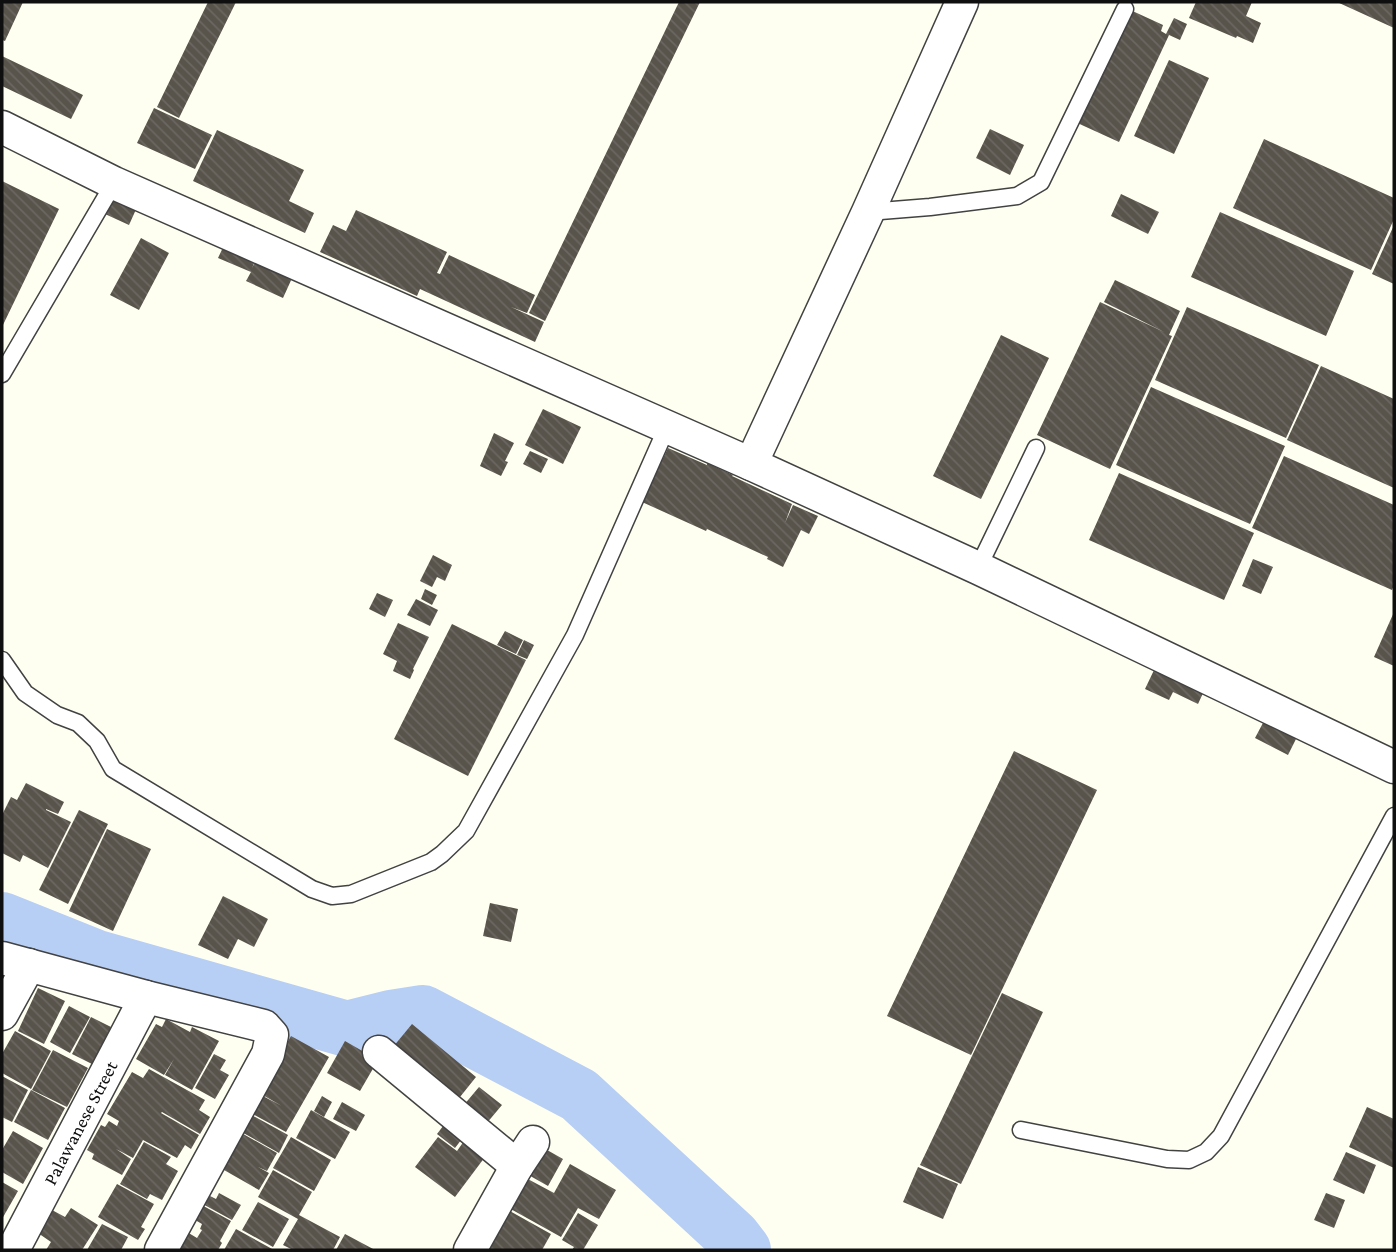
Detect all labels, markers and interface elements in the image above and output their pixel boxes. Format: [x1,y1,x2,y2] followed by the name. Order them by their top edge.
[39,1057,122,1188] street label: Palawanese Street

